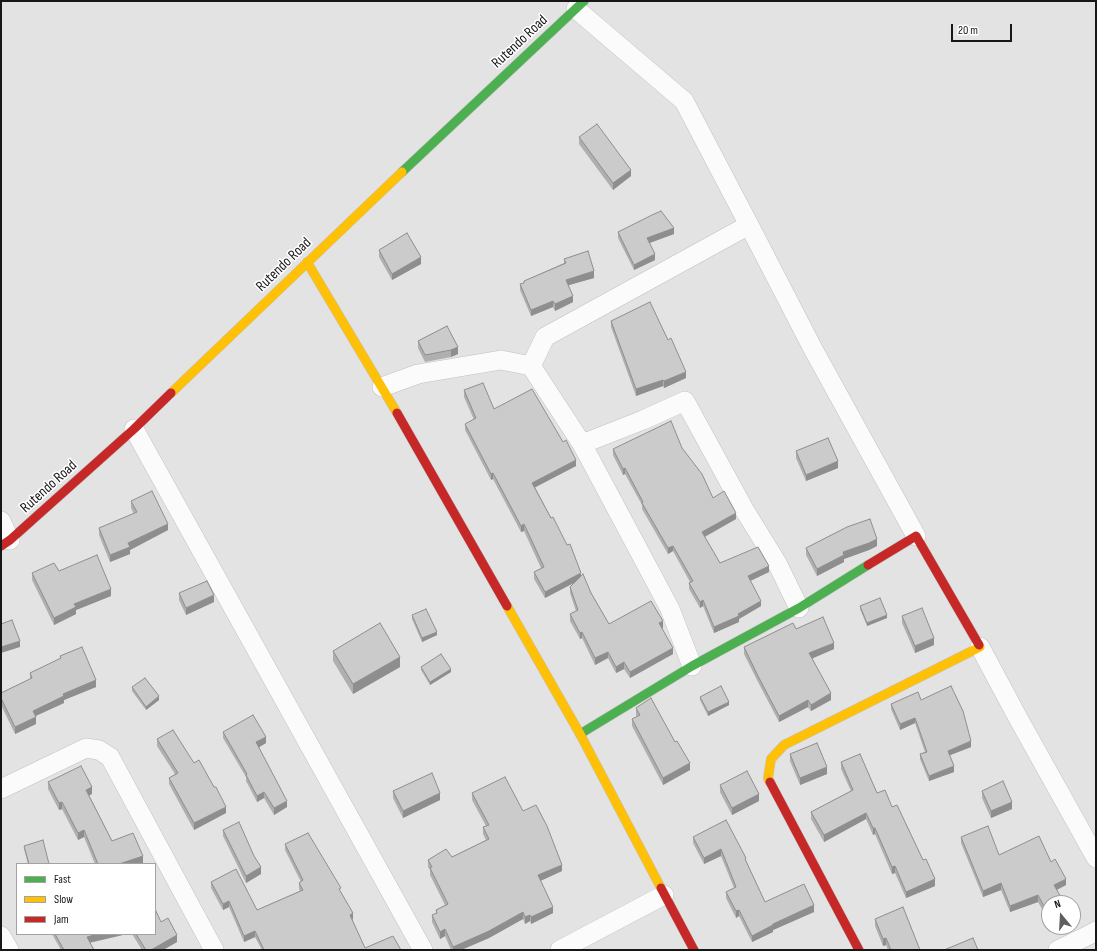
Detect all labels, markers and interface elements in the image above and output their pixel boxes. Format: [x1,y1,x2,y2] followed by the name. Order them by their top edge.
[488,12,552,72] street label: Rutendo Road
[953,16,1014,42] scale bar
[958,23,978,38] text: 20 m
[253,234,315,296] street label: Rutendo Road
[17,457,81,517] street label: Rutendo Road
[16,863,156,935] legend
[54,872,71,887] text: Fast
[54,892,73,907] text: Slow
[1041,895,1081,935] north arrow
[1053,897,1062,911] text: N
[54,912,69,927] text: Jam

